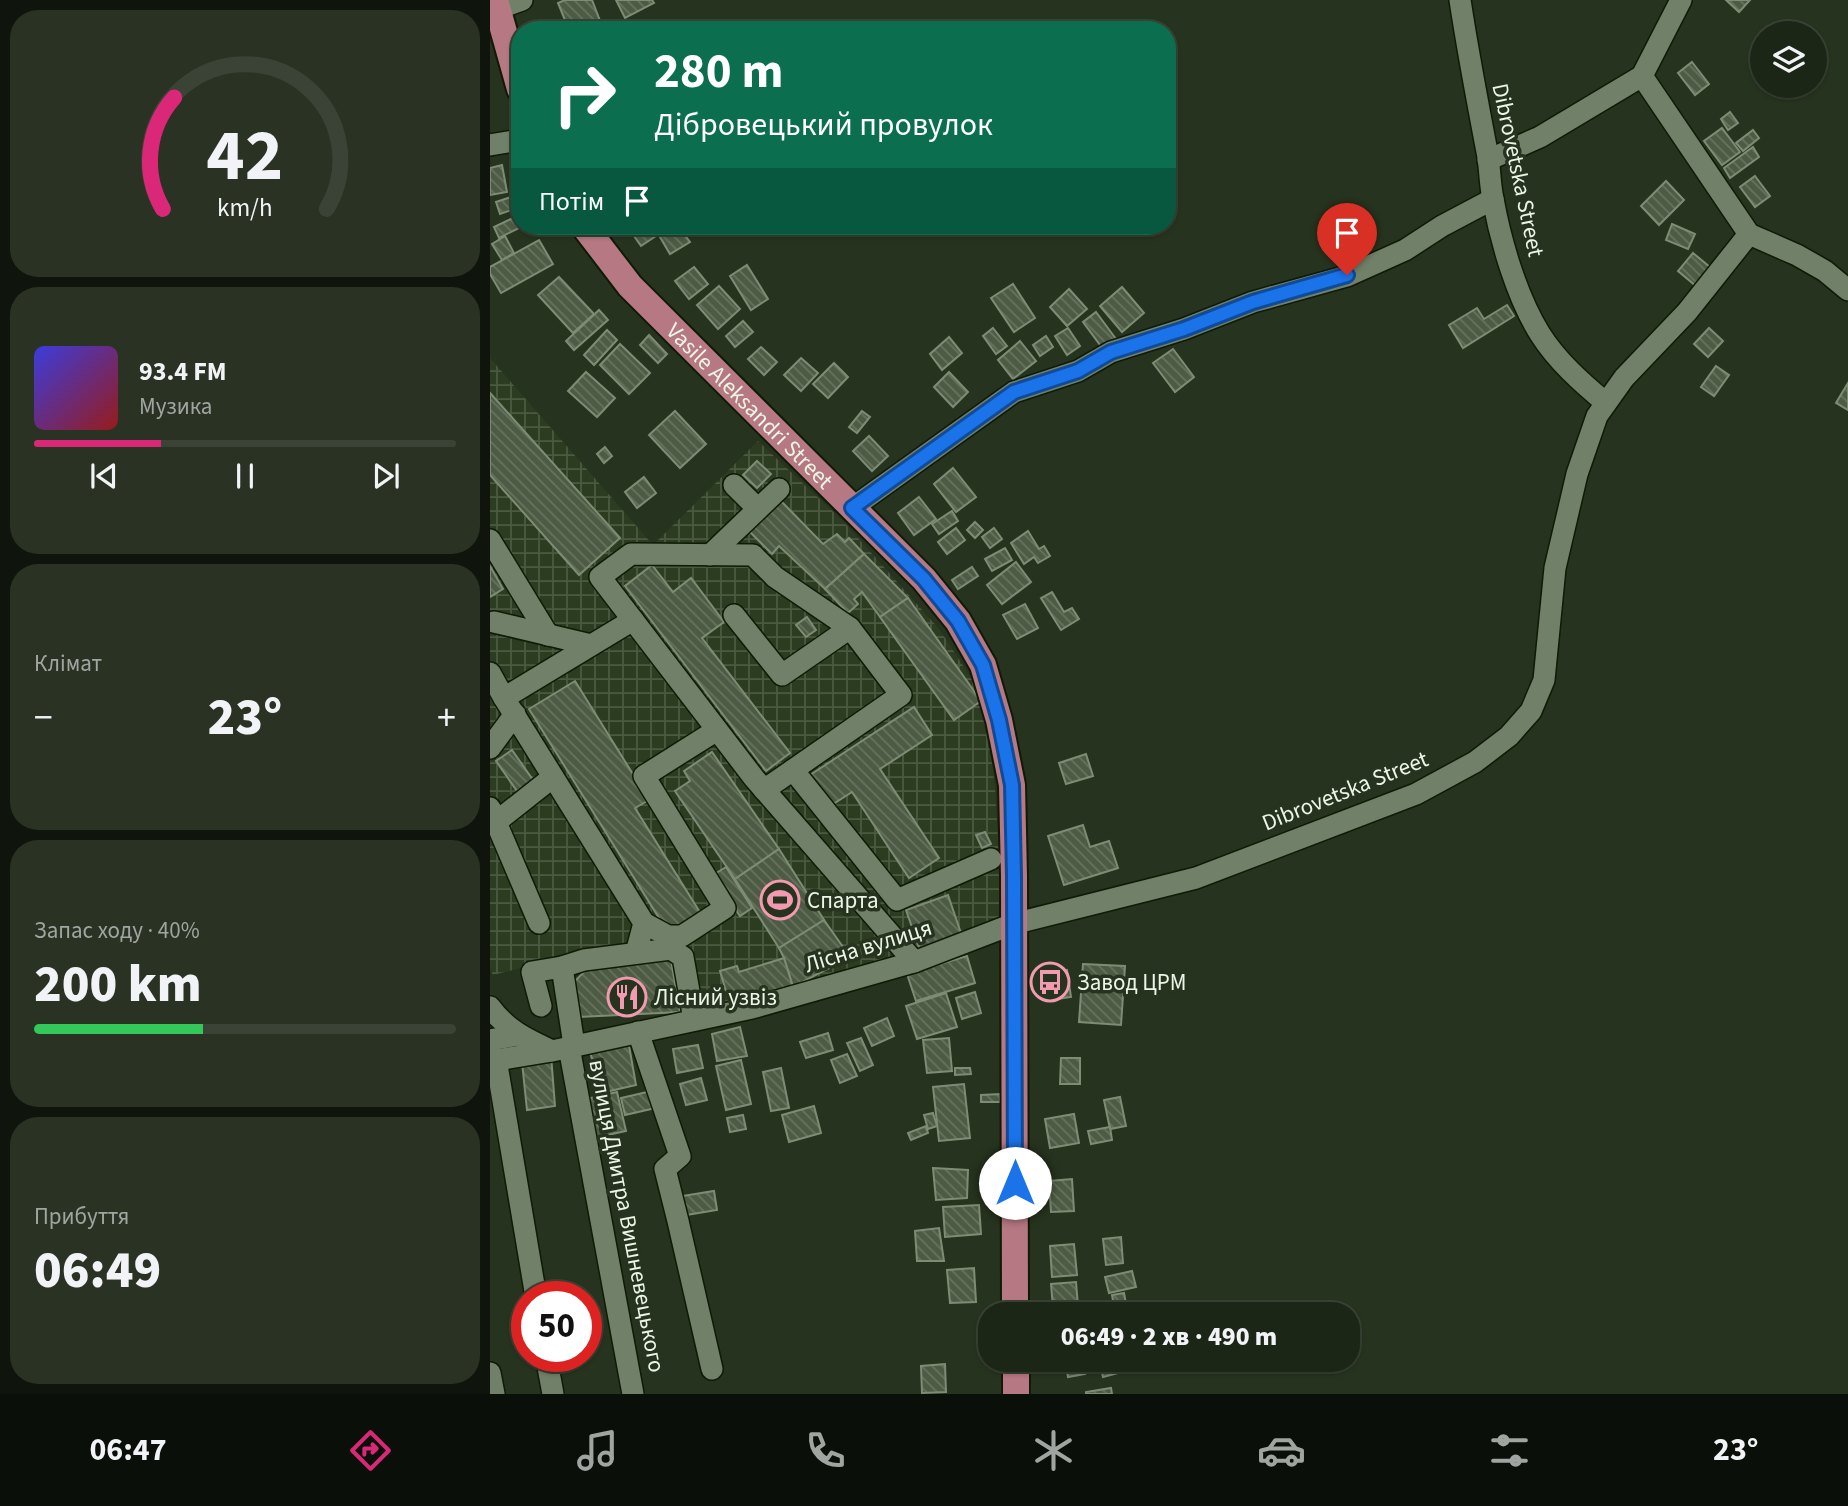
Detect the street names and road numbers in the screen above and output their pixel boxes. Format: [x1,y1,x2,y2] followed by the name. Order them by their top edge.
[1483,80,1553,260] street label: Dibrovetska Street
[659,315,841,496] street label: Vasile Aleksandri Street
[1257,743,1433,839] street label: Dibrovetska Street
[800,911,936,981] street label: Лісна вулиця
[580,1057,674,1375] street label: вулиця Дмитра Вишневецького

